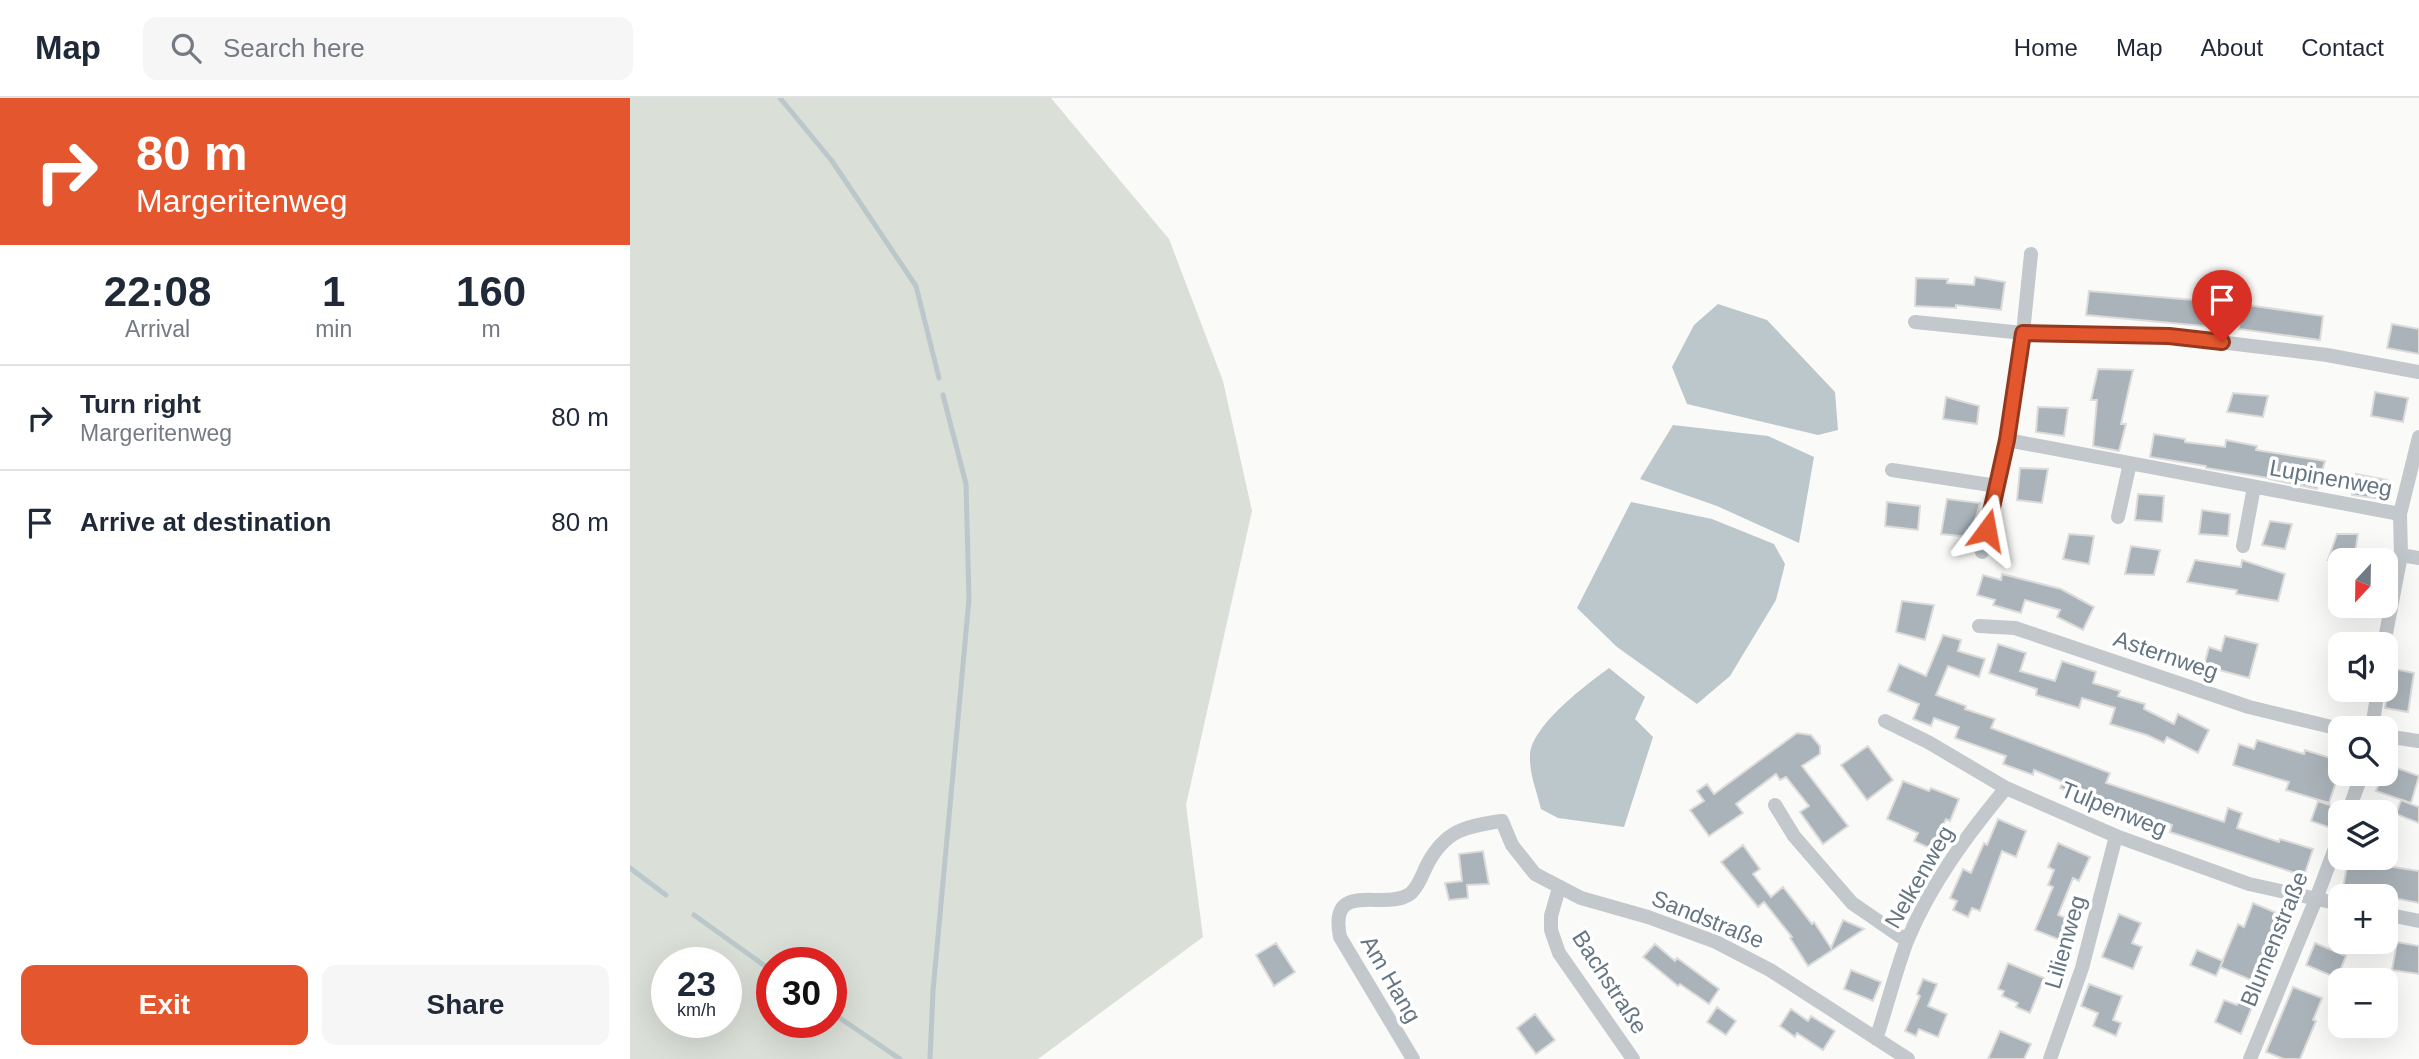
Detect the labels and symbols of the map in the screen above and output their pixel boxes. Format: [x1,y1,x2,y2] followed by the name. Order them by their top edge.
[2192,270,2252,342] pin
[2268,454,2394,502] street label: Lupinenweg
[1950,493,2024,567] position arrow
[2328,548,2398,618] north arrow
[2110,625,2222,685] street label: Asternweg
[2057,776,2171,842] street label: Tulpenweg
[1879,821,1959,933] street label: Nelkenweg
[2235,868,2313,1010] street label: Blumenstraße
[1648,885,1768,953] street label: Sandstraße
[2039,892,2091,992] street label: Lilienweg
[1567,926,1653,1038] street label: Bachstraße
[1356,931,1426,1027] street label: Am Hang
[756,947,847,1038] speed limit sign: 30

